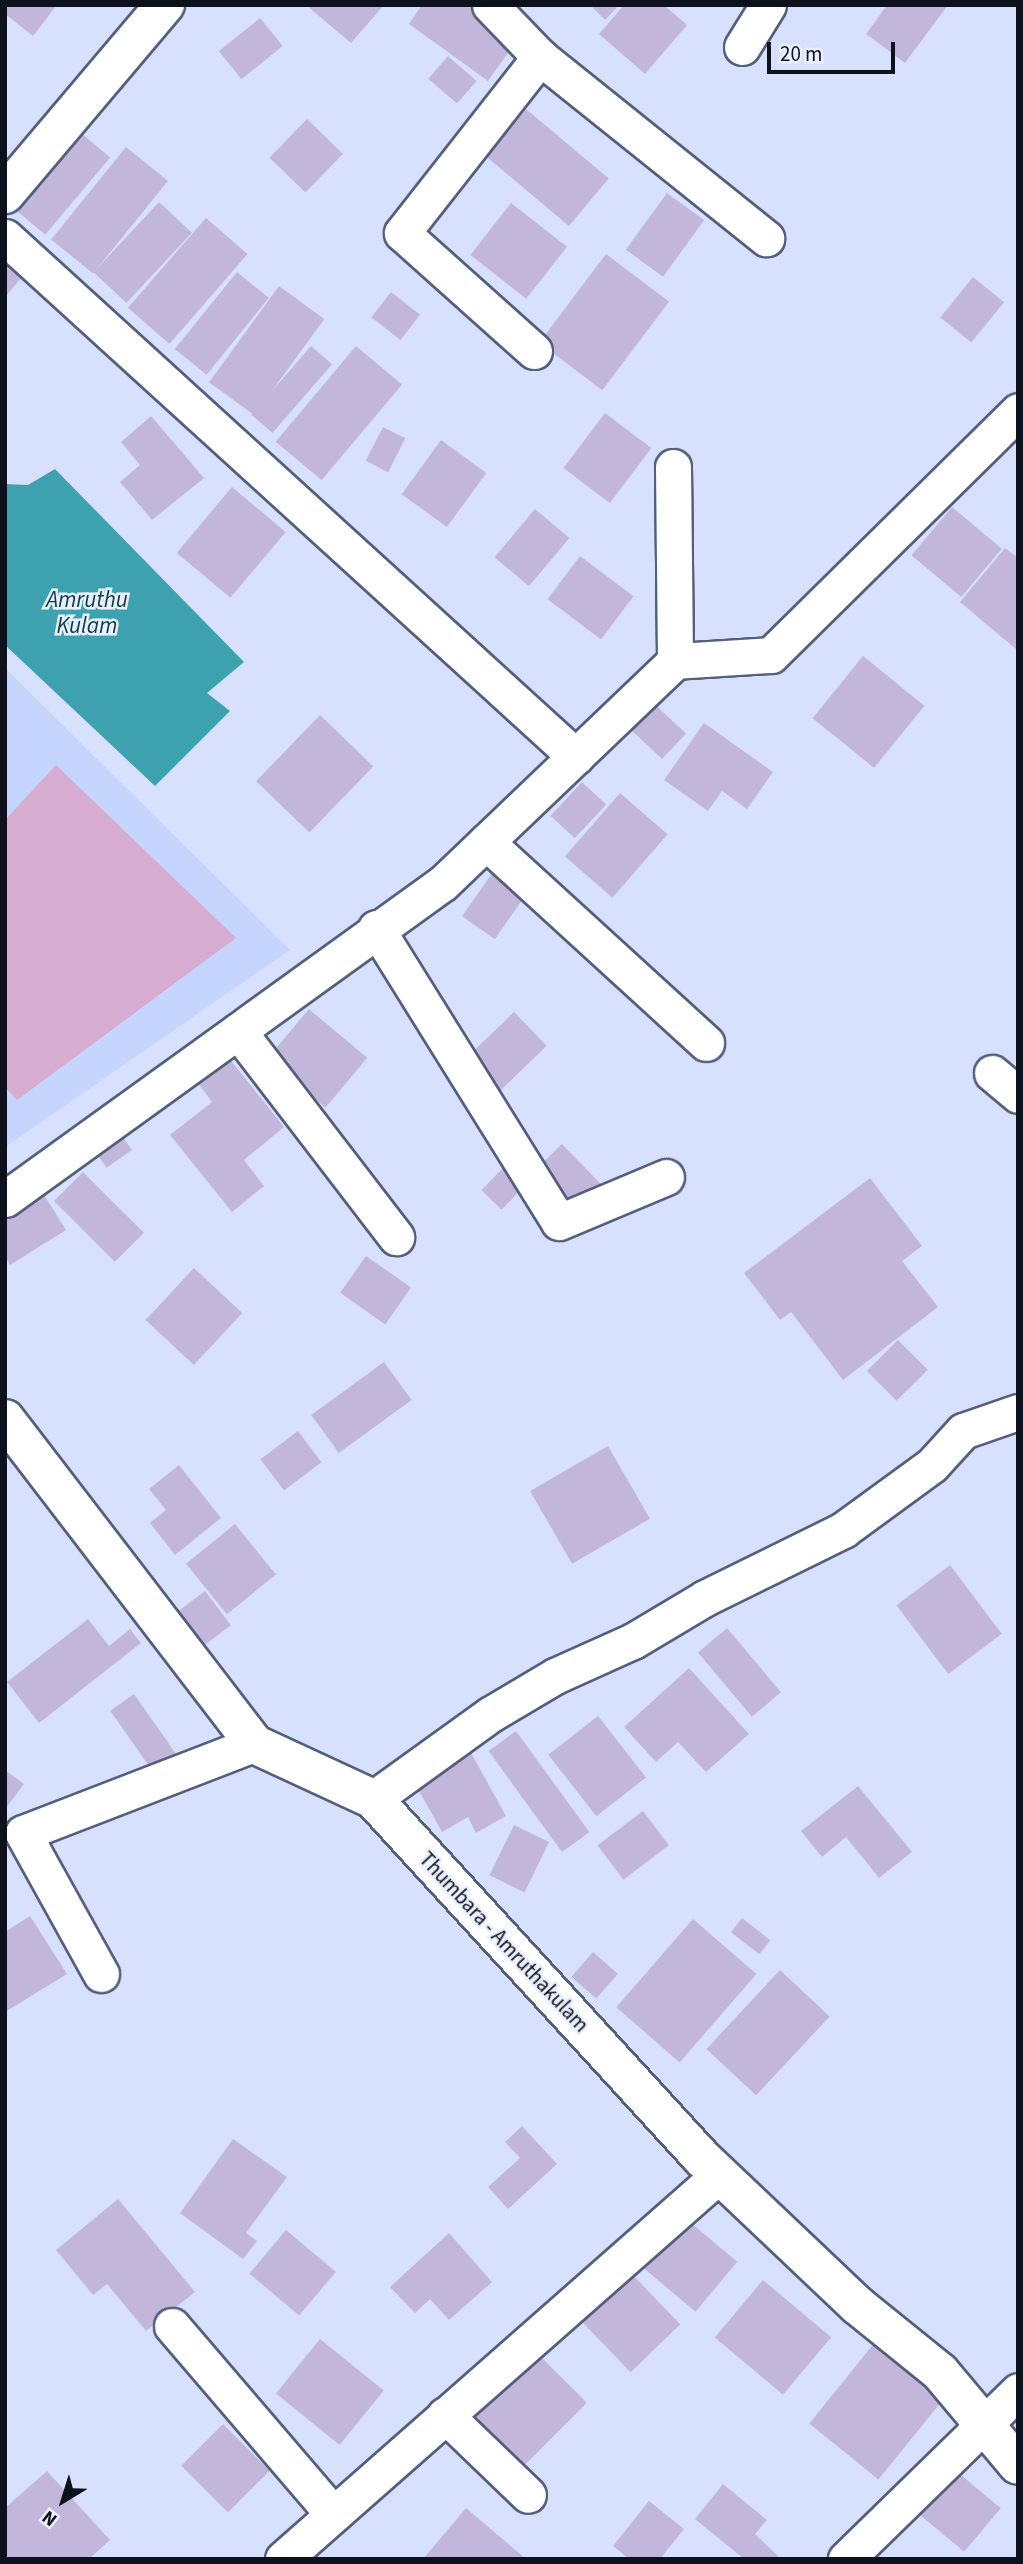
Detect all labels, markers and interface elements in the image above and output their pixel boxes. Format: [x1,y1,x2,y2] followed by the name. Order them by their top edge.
[771,28,899,72] scale bar
[780,39,822,69] text: 20 m
[46,586,128,640] water label: Amruthu Kulam
[414,1847,594,2037] street label: Thumbara - Amruthakulam
[28,2466,98,2536] north arrow
[36,2503,63,2532] text: N

